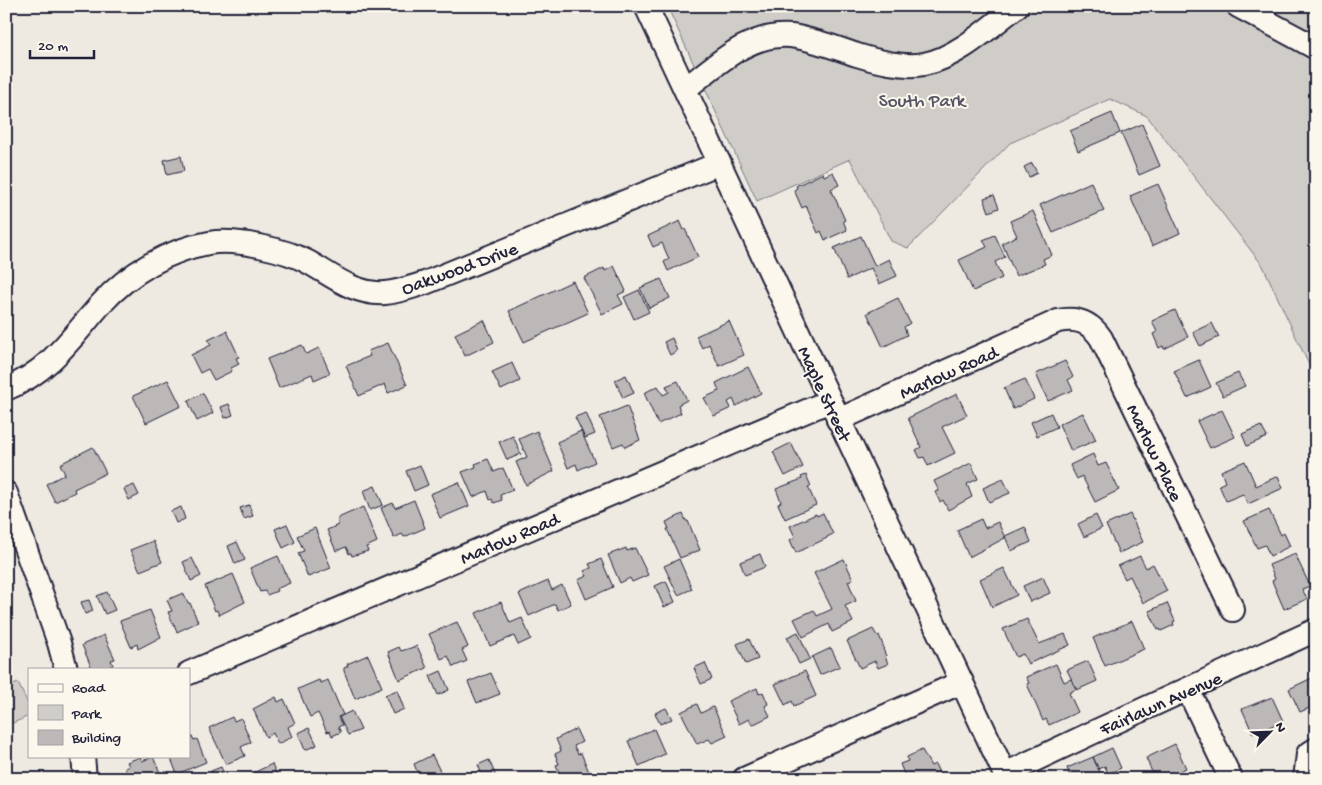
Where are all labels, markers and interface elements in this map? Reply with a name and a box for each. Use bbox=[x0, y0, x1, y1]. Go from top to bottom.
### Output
scale bar bbox=[30, 28, 94, 60]
text: 20 m bbox=[38, 38, 68, 56]
park label: South Park bbox=[879, 91, 967, 114]
street label: Oakwood Drive bbox=[399, 239, 522, 302]
street label: Marlow Road bbox=[897, 342, 1004, 406]
street label: Maple Street bbox=[791, 343, 856, 448]
street label: Marlow Place bbox=[1119, 401, 1186, 506]
street label: Marlow Road bbox=[457, 508, 565, 571]
legend bbox=[28, 668, 190, 758]
street label: Fairlawn Avenue bbox=[1096, 668, 1226, 743]
text: Road bbox=[72, 680, 106, 698]
text: Park bbox=[71, 706, 102, 724]
north arrow bbox=[1244, 708, 1294, 758]
text: N bbox=[1270, 720, 1289, 735]
text: Building bbox=[71, 730, 121, 748]

